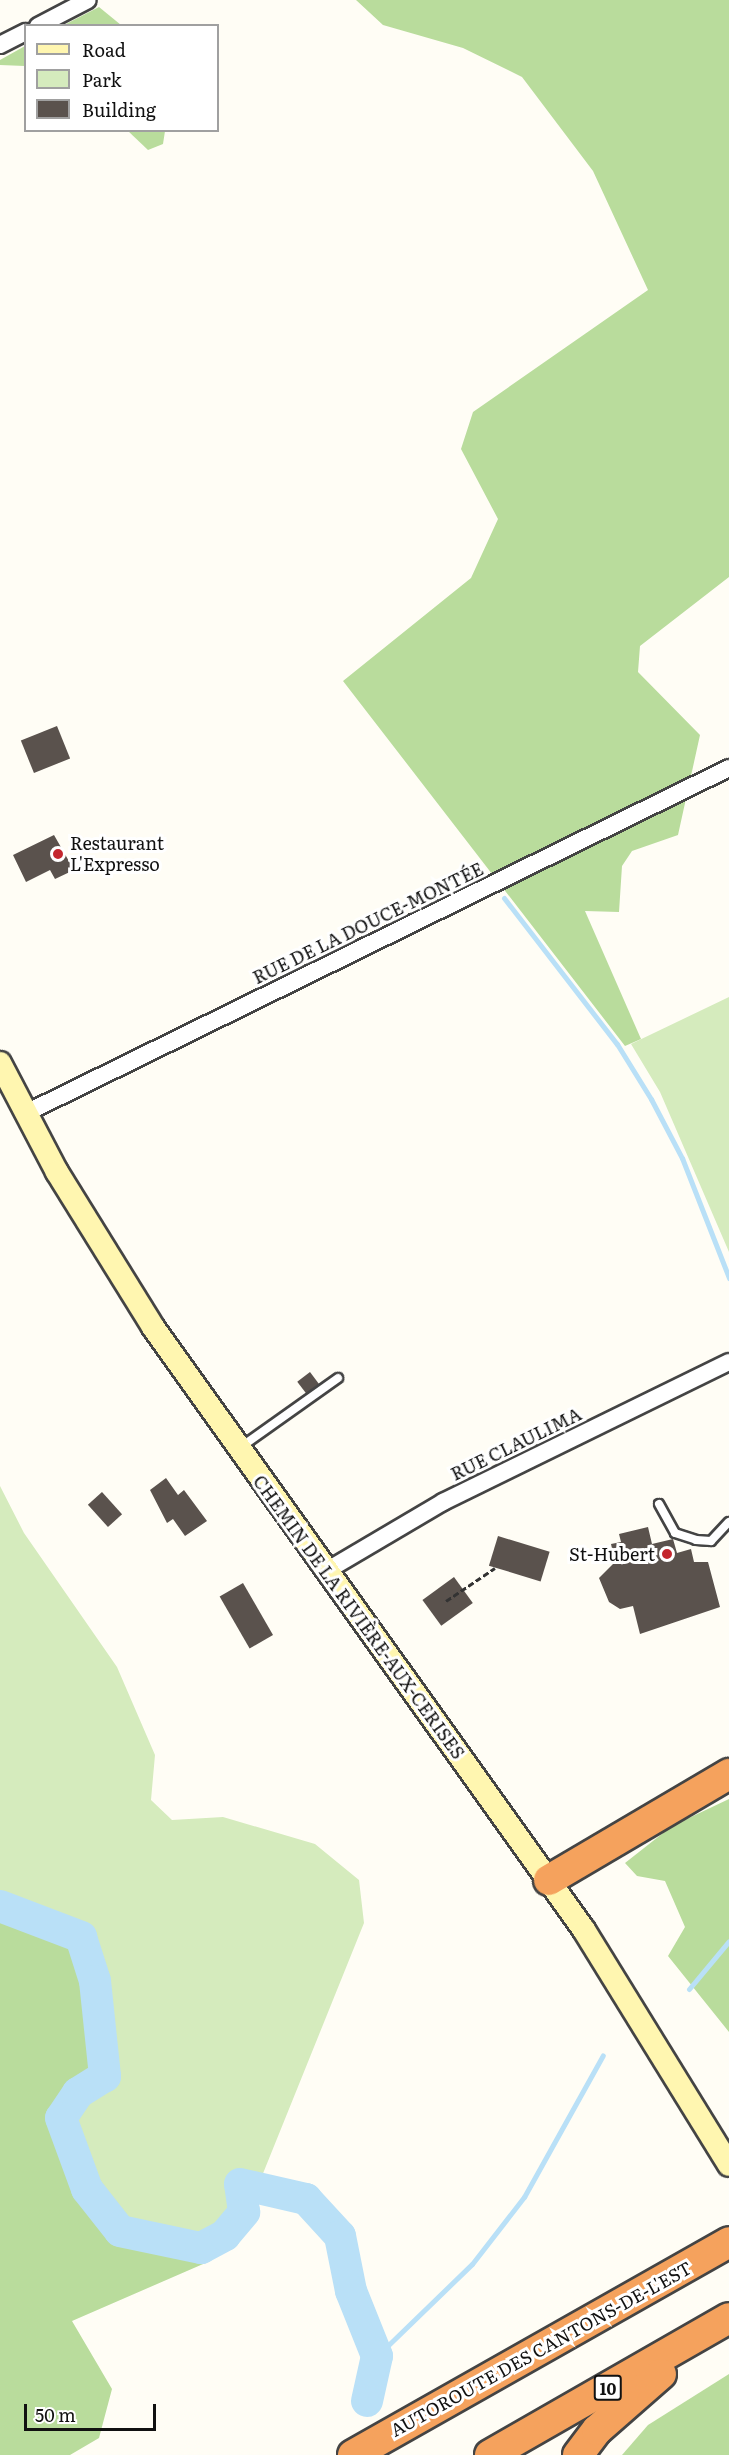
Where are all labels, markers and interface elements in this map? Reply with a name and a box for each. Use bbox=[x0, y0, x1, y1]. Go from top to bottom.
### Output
legend bbox=[24, 24, 219, 132]
text: Road bbox=[82, 36, 126, 63]
text: Park bbox=[82, 66, 121, 93]
text: Building bbox=[82, 96, 156, 123]
place label: Restaurant L'Expresso bbox=[70, 833, 164, 876]
marker: Restaurant L'Expresso bbox=[51, 847, 65, 861]
street label: RUE DE LA DOUCE-MONTÉE bbox=[249, 858, 487, 988]
street label: RUE CLAULIMA bbox=[447, 1403, 585, 1485]
street label: CHEMIN DE LA RIVIÈRE-AUX-CERISES bbox=[249, 1471, 469, 1763]
place label: St-Hubert bbox=[569, 1543, 655, 1565]
marker: St-Hubert bbox=[660, 1547, 674, 1561]
street label: AUTOROUTE DES CANTONS-DE-L'EST bbox=[387, 2257, 695, 2441]
road number: 10 bbox=[593, 2375, 623, 2401]
scale bar bbox=[27, 2392, 159, 2430]
text: 50 m bbox=[35, 2401, 76, 2428]

